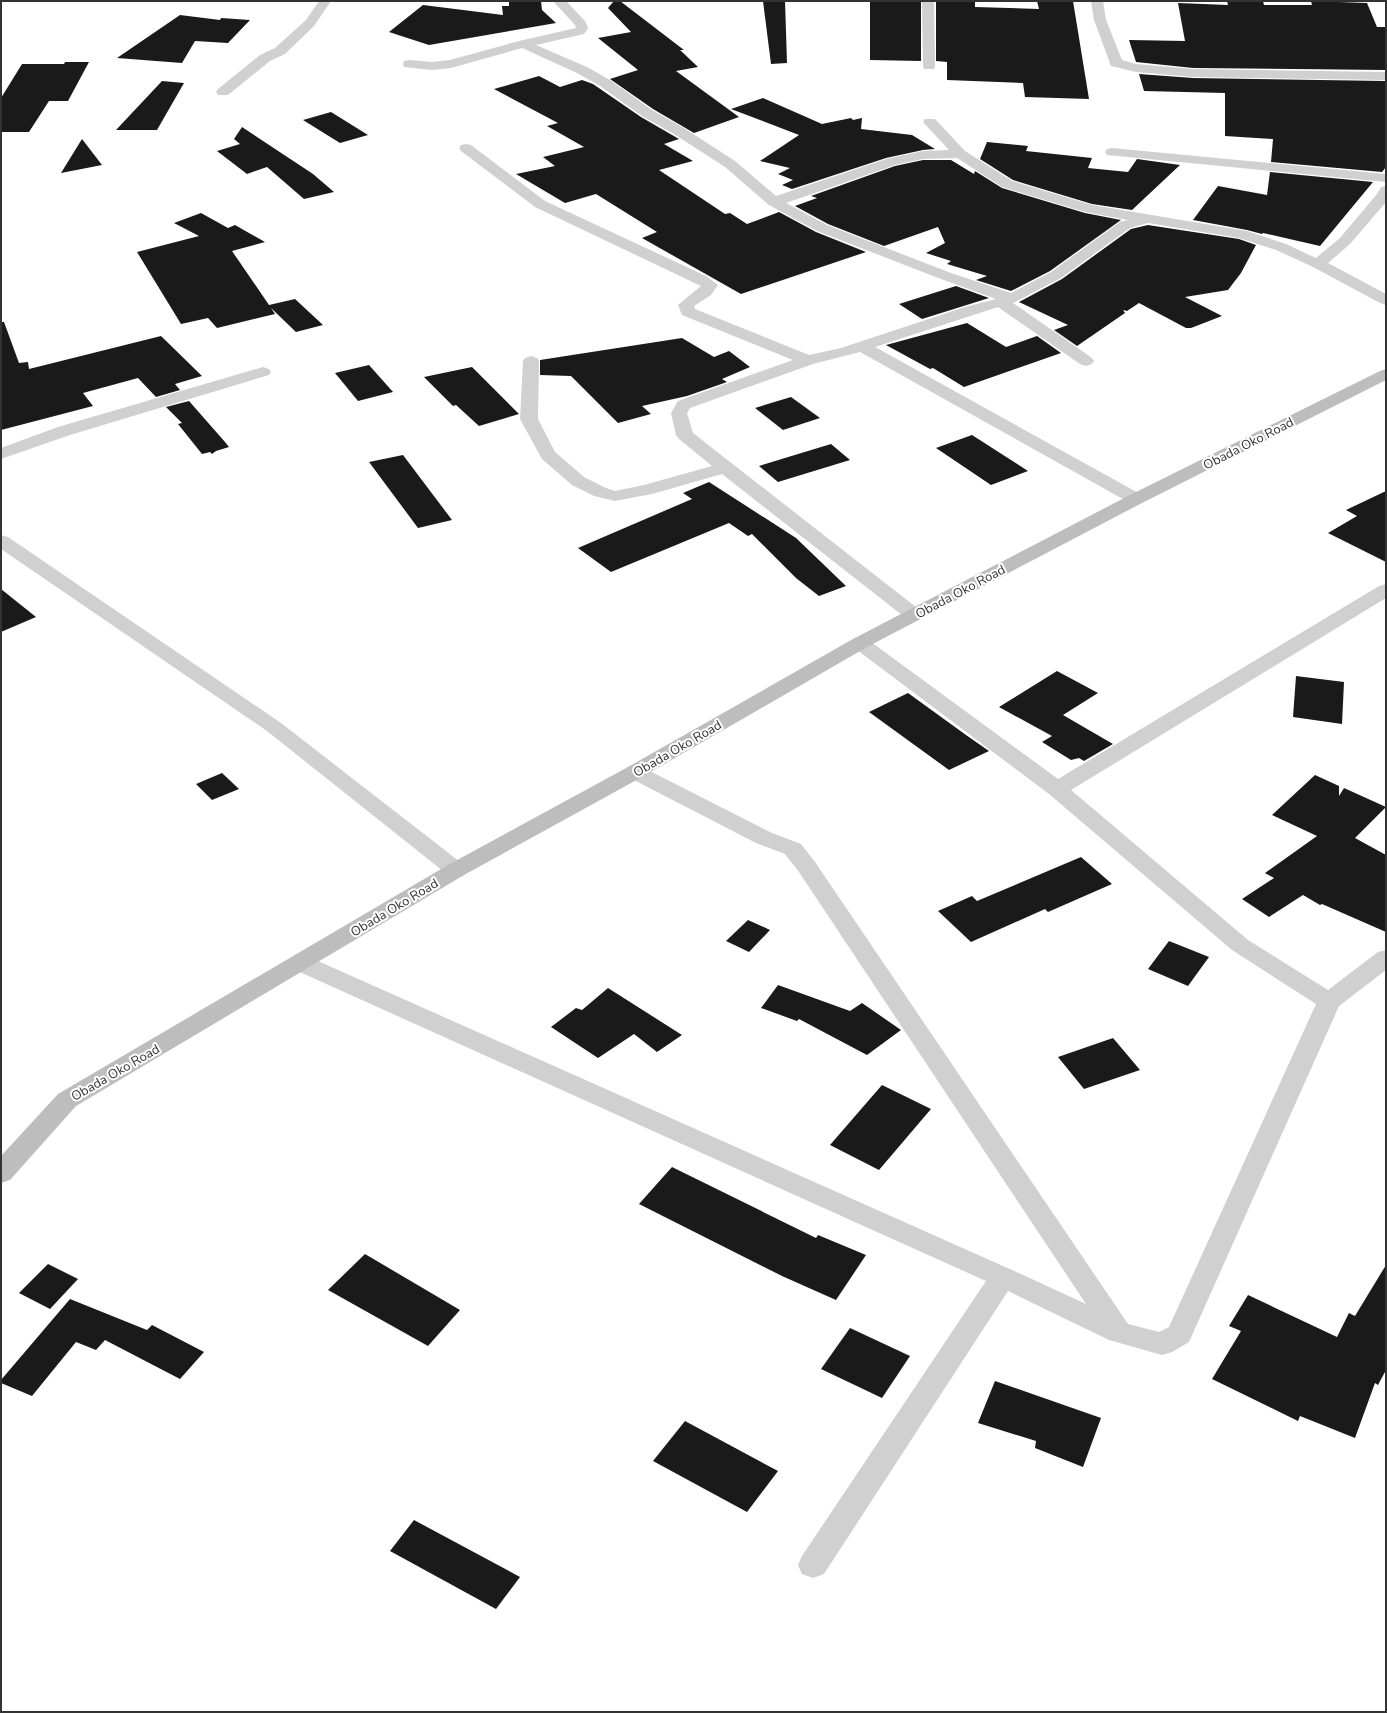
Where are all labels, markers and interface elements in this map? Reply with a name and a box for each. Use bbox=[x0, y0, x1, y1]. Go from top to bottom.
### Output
street label: Obada Oko Road bbox=[1200, 413, 1297, 474]
street label: Obada Oko Road bbox=[912, 561, 1009, 623]
street label: Obada Oko Road bbox=[630, 716, 725, 782]
street label: Obada Oko Road bbox=[347, 875, 442, 941]
street label: Obada Oko Road bbox=[68, 1040, 163, 1106]

